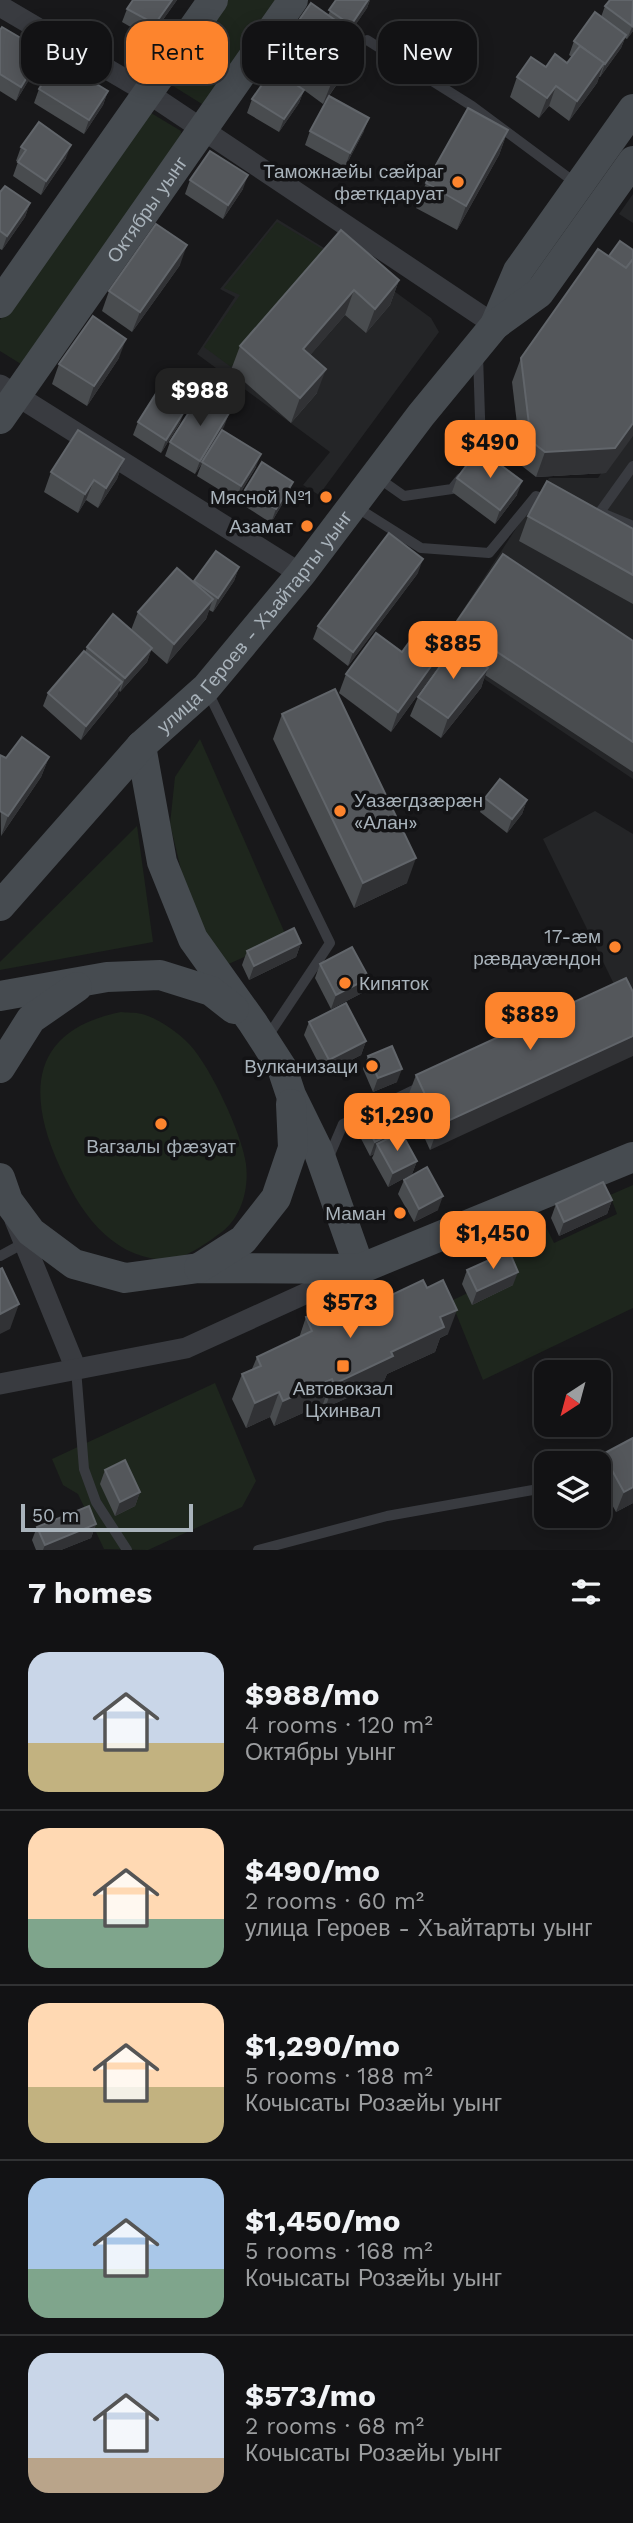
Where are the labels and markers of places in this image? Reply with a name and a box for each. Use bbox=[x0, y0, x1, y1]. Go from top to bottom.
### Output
place label: Таможнæйы сæйраг фæткдаруат bbox=[263, 160, 444, 205]
marker: Таможнæйы сæйраг фæткдаруат bbox=[450, 174, 466, 190]
pin: $988 bbox=[159, 368, 241, 428]
pin: $490 bbox=[449, 420, 531, 480]
place label: Мясной №1 bbox=[210, 486, 312, 509]
marker: Мясной №1 bbox=[318, 489, 334, 505]
place label: Азамат bbox=[229, 515, 293, 538]
marker: Азамат bbox=[299, 518, 315, 534]
pin: $885 bbox=[412, 622, 494, 681]
place label: Уазæгдзæрæн «Алан» bbox=[354, 789, 483, 834]
marker: Уазæгдзæрæн «Алан» bbox=[332, 803, 348, 819]
place label: 17-æм рӕвдауӕндон bbox=[473, 925, 601, 970]
marker: 17-æм рӕвдауӕндон bbox=[607, 939, 623, 955]
place label: Кипяток bbox=[359, 972, 429, 995]
marker: Кипяток bbox=[337, 975, 353, 991]
pin: $889 bbox=[489, 992, 571, 1052]
place label: Вулканизаци bbox=[244, 1055, 358, 1078]
marker: Вулканизаци bbox=[364, 1058, 380, 1074]
pin: $1,290 bbox=[340, 1094, 454, 1153]
marker: Вагзалы фæзуат bbox=[153, 1116, 169, 1132]
place label: Вагзалы фæзуат bbox=[86, 1135, 236, 1158]
place label: Маман bbox=[325, 1202, 386, 1225]
marker: Маман bbox=[392, 1205, 408, 1221]
pin: $1,450 bbox=[436, 1212, 550, 1271]
pin: $573 bbox=[309, 1280, 391, 1340]
marker: Автовокзал Цхинвал bbox=[335, 1358, 351, 1374]
place label: Автовокзал Цхинвал bbox=[293, 1377, 393, 1422]

